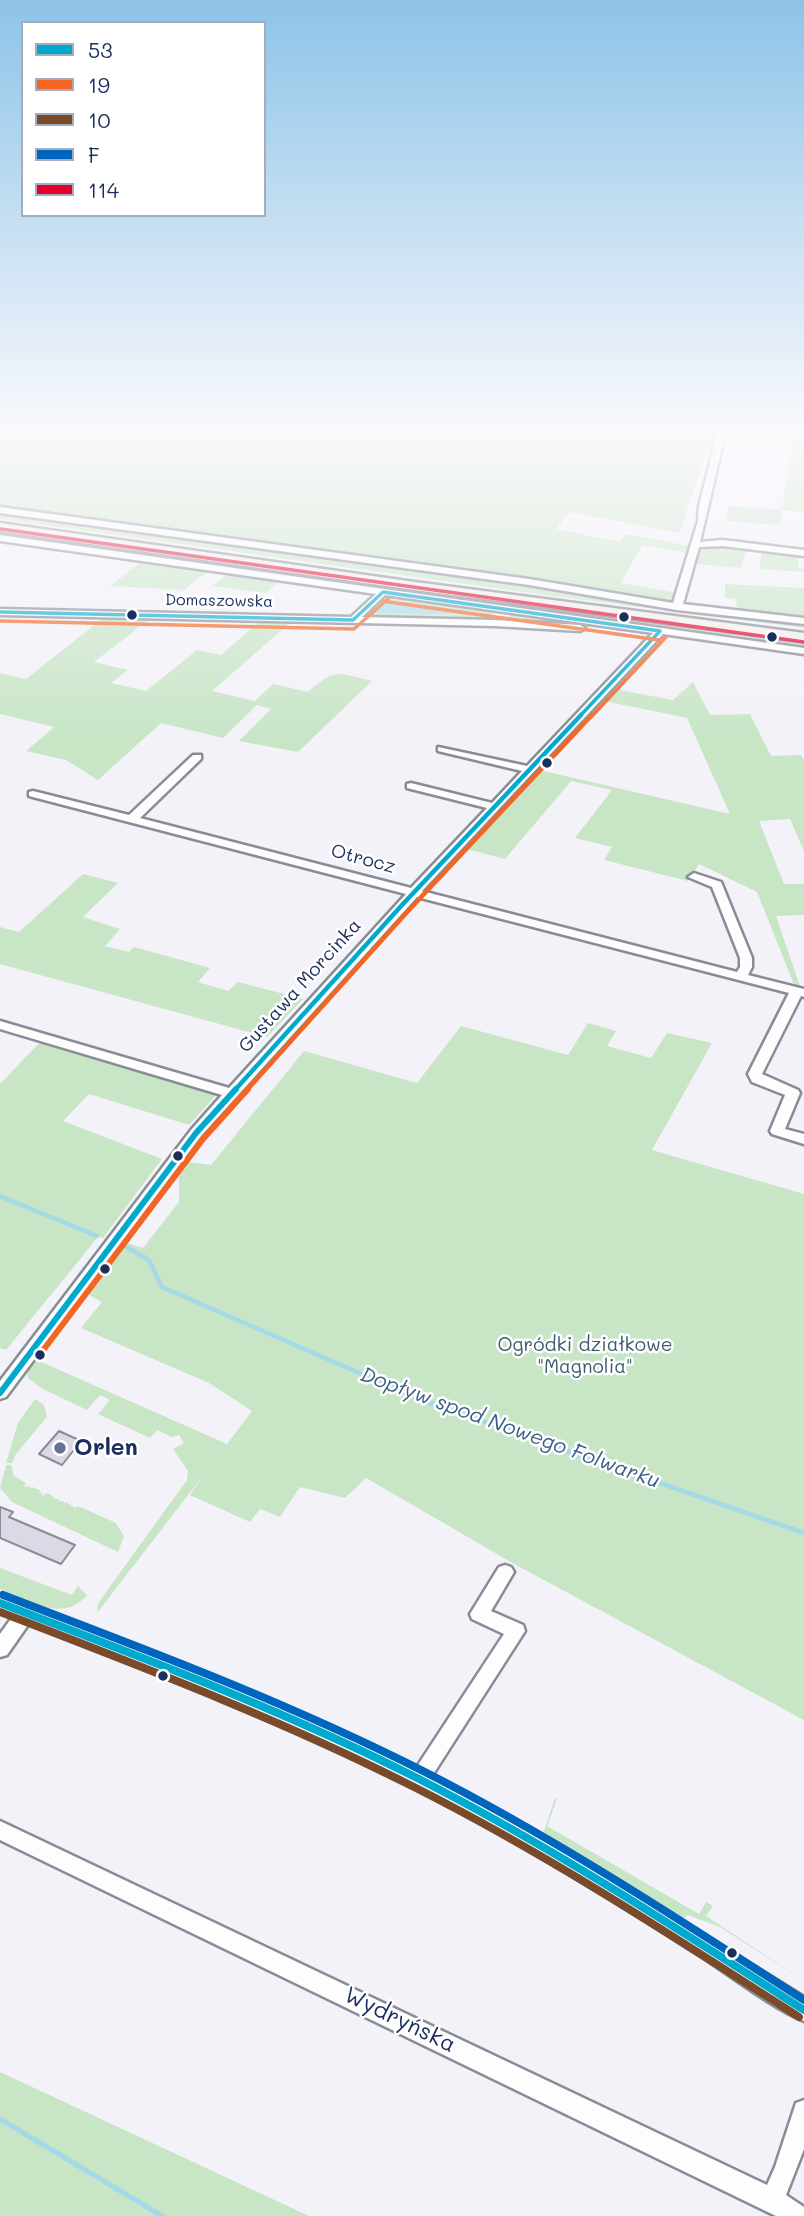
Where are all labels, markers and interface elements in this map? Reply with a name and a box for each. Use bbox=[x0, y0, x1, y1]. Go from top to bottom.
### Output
legend bbox=[21, 21, 266, 217]
text: 53 bbox=[88, 36, 113, 63]
text: 19 bbox=[88, 71, 110, 98]
text: 10 bbox=[88, 106, 110, 133]
text: F bbox=[88, 141, 100, 168]
text: 114 bbox=[88, 176, 119, 203]
street label: Domaszowska bbox=[165, 590, 273, 612]
unlabelled marker bbox=[125, 608, 139, 622]
unlabelled marker bbox=[617, 610, 631, 624]
unlabelled marker bbox=[765, 630, 779, 644]
unlabelled marker bbox=[540, 756, 554, 770]
street label: Otrocz bbox=[328, 839, 398, 879]
street label: Gustawa Morcinka bbox=[234, 914, 366, 1058]
unlabelled marker bbox=[171, 1149, 185, 1163]
unlabelled marker bbox=[98, 1262, 112, 1276]
park label: Ogródki działkowe "Magnolia" bbox=[498, 1334, 672, 1378]
unlabelled marker bbox=[33, 1348, 47, 1362]
water label: Dopływ spod Nowego Folwarku bbox=[357, 1362, 663, 1494]
place label: Orlen bbox=[74, 1434, 138, 1462]
marker: Orlen bbox=[52, 1440, 68, 1456]
unlabelled marker bbox=[156, 1669, 170, 1683]
unlabelled marker bbox=[725, 1946, 739, 1960]
street label: Wydryńska bbox=[340, 1981, 460, 2059]

